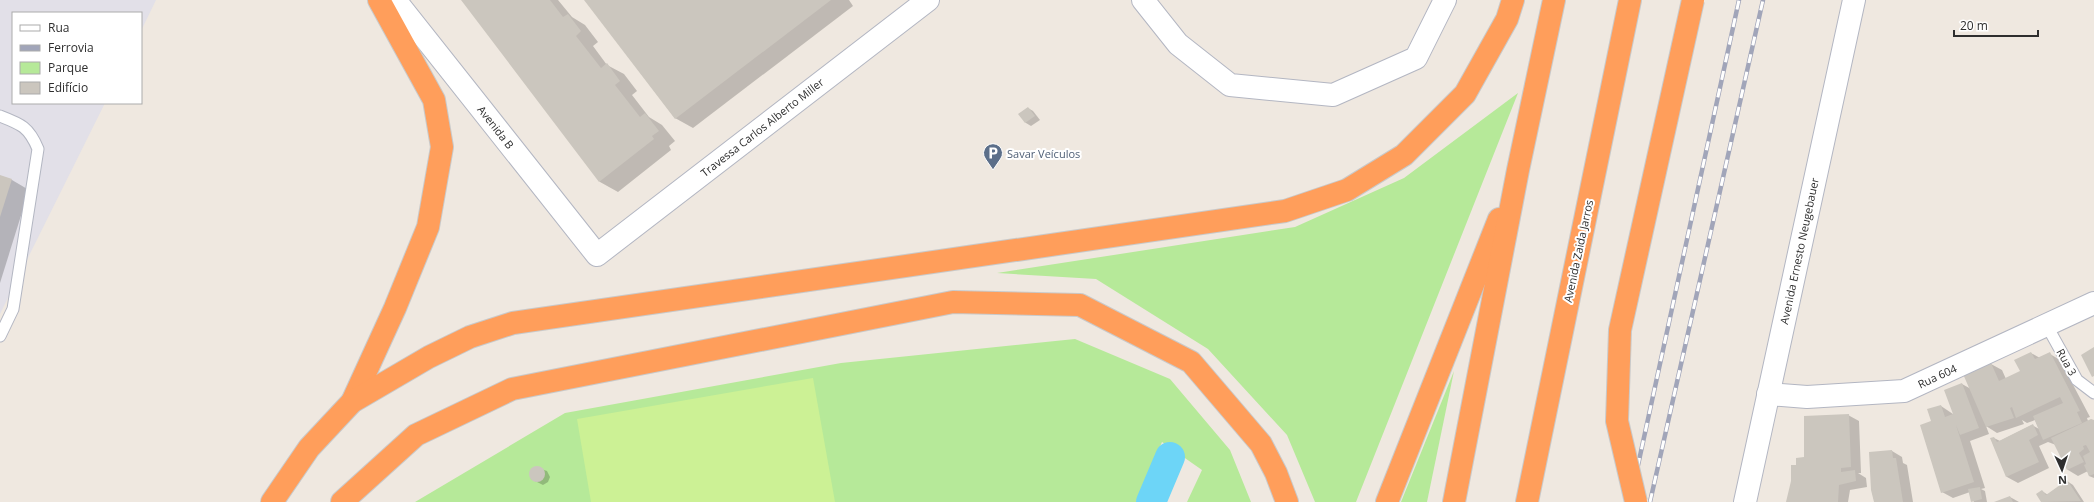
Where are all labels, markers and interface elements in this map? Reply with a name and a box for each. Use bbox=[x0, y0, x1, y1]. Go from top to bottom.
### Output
legend bbox=[12, 12, 142, 104]
scale bar bbox=[1954, 12, 2038, 38]
text: 20 m bbox=[1960, 17, 1988, 34]
text: Rua bbox=[48, 19, 69, 36]
text: Ferrovia bbox=[48, 39, 94, 56]
text: Parque bbox=[48, 59, 88, 76]
street label: Travessa Carlos Alberto Miller bbox=[697, 74, 827, 180]
text: Edifício bbox=[48, 79, 88, 96]
street label: Avenida B bbox=[474, 102, 518, 152]
parking icon: Savar Veículos bbox=[982, 142, 1004, 170]
place label: Savar Veículos bbox=[1007, 146, 1080, 161]
street label: Avenida Ernesto Neugebauer bbox=[1776, 176, 1822, 326]
street label: Avenida Zaida Jarros bbox=[1560, 198, 1596, 304]
street label: Rua 3 bbox=[2053, 346, 2081, 378]
street label: Rua 604 bbox=[1915, 360, 1960, 392]
north arrow bbox=[2042, 450, 2082, 490]
text: N bbox=[2058, 473, 2067, 488]

